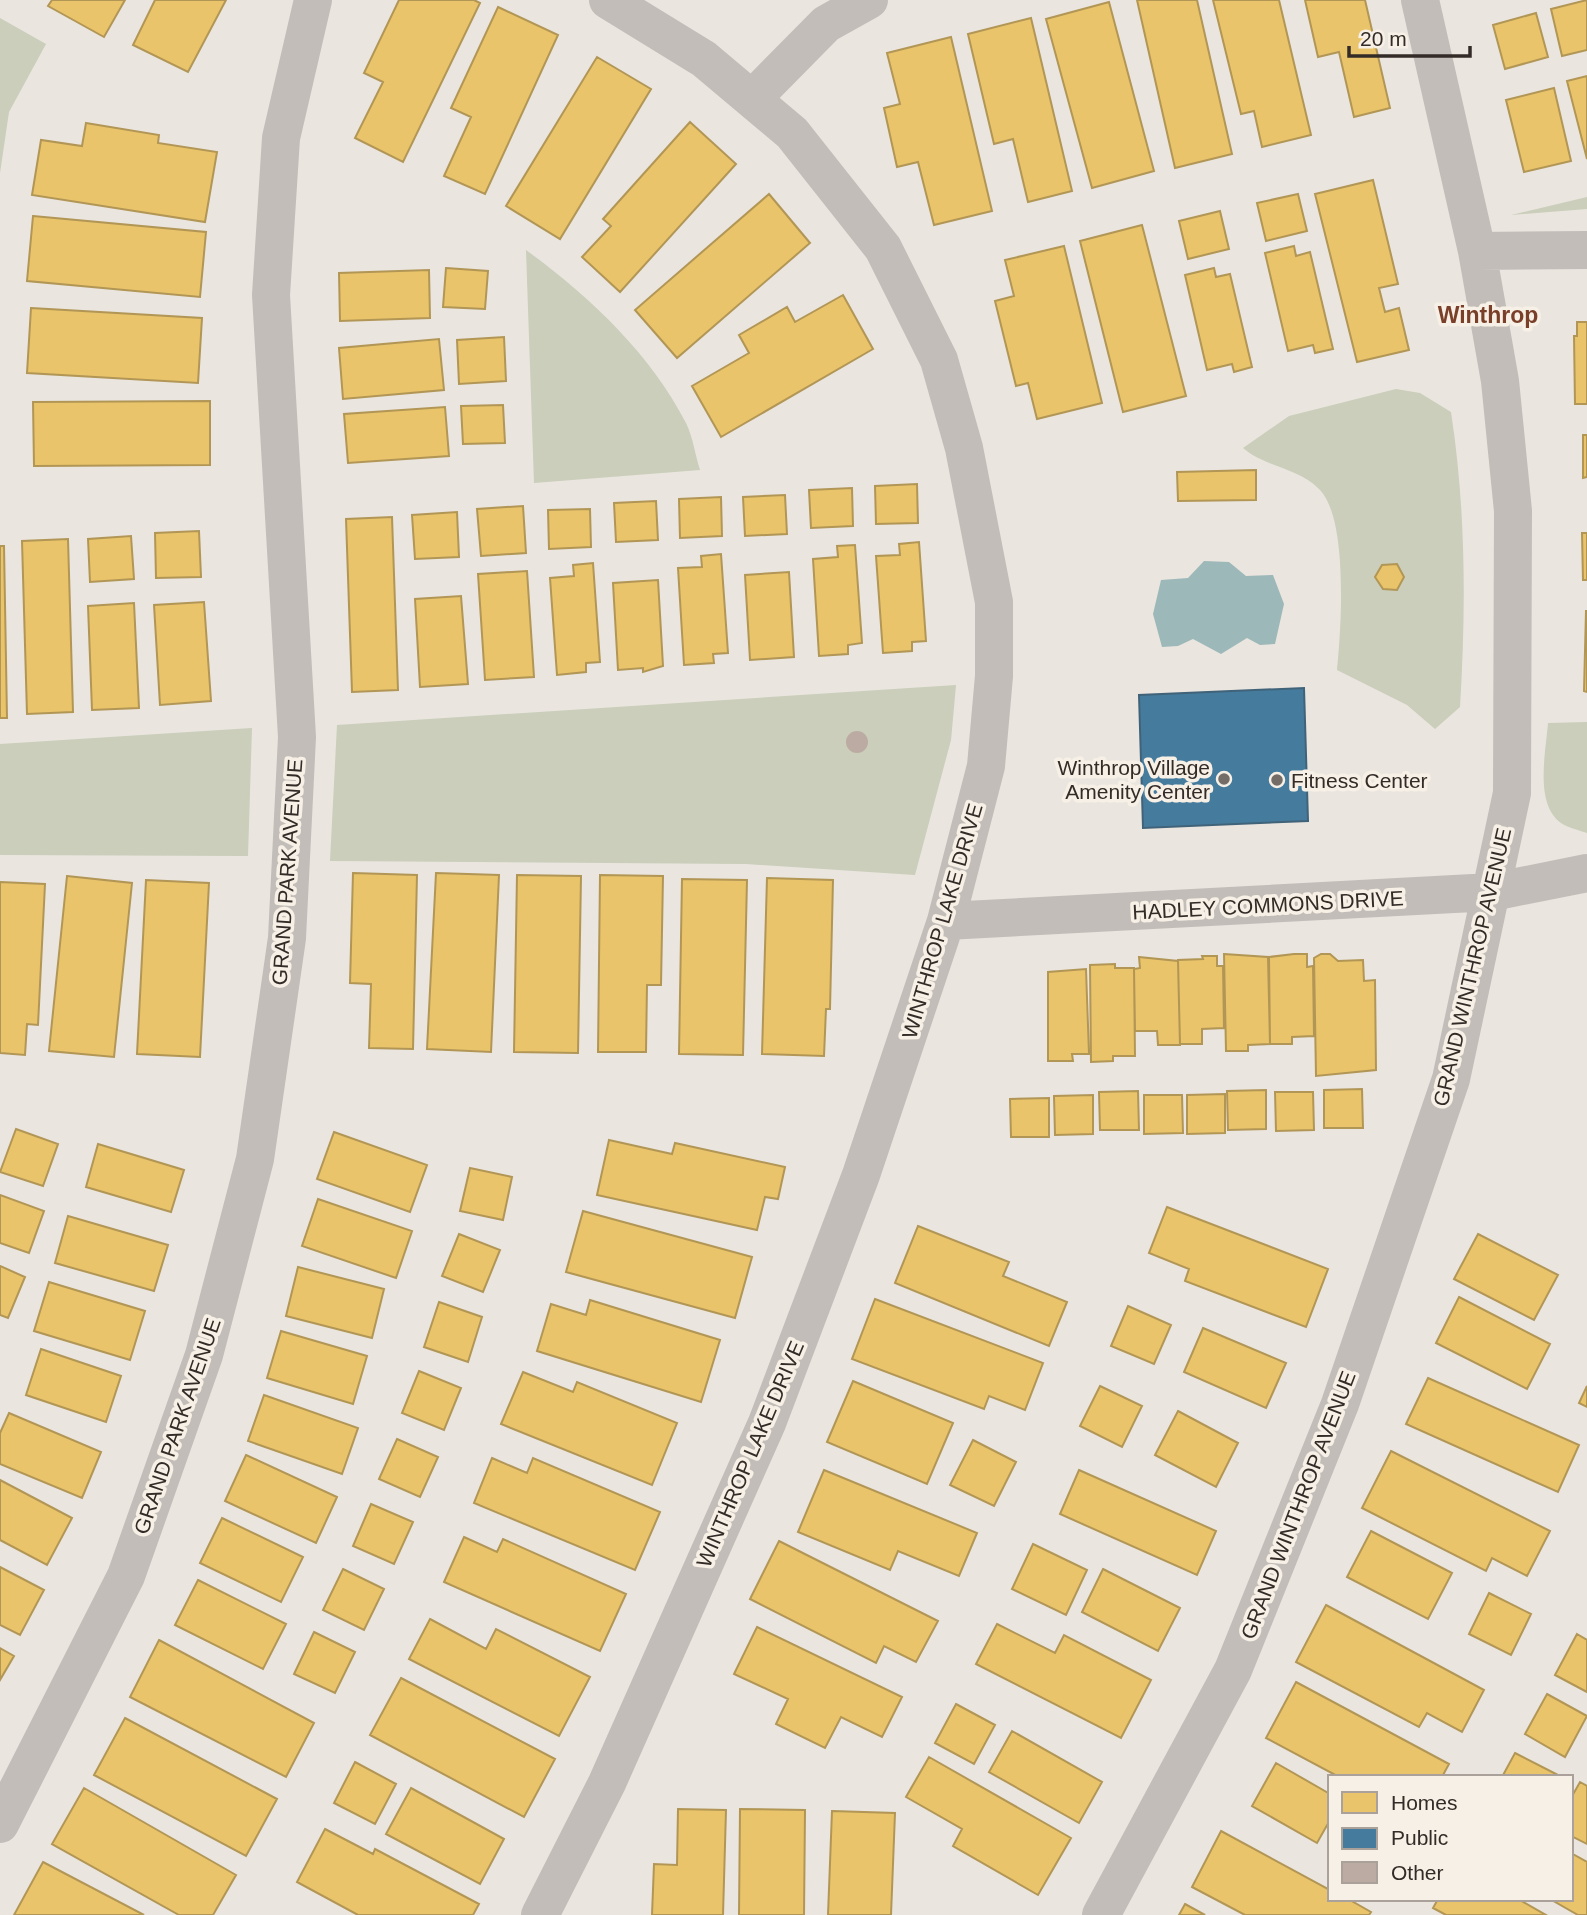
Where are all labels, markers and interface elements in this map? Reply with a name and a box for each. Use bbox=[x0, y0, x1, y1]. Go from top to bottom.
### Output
scale bar bbox=[1349, 14, 1470, 58]
text: 20 m bbox=[1360, 27, 1407, 50]
district label: Winthrop bbox=[1438, 302, 1538, 328]
place label: Winthrop Village Amenity Center bbox=[1057, 756, 1210, 803]
street label: GRAND PARK AVENUE bbox=[268, 758, 306, 986]
place label: Fitness Center bbox=[1291, 769, 1428, 792]
marker: Winthrop Village Amenity Center bbox=[1216, 771, 1232, 787]
marker: Fitness Center bbox=[1269, 772, 1285, 788]
street label: WINTHROP LAKE DRIVE bbox=[897, 801, 987, 1041]
street label: GRAND WINTHROP AVENUE bbox=[1429, 826, 1515, 1108]
street label: HADLEY COMMONS DRIVE bbox=[1132, 886, 1404, 924]
street label: GRAND PARK AVENUE bbox=[129, 1315, 225, 1537]
street label: WINTHROP LAKE DRIVE bbox=[692, 1337, 808, 1571]
street label: GRAND WINTHROP AVENUE bbox=[1236, 1368, 1360, 1642]
legend bbox=[1328, 1775, 1573, 1901]
text: Homes bbox=[1391, 1791, 1458, 1814]
text: Public bbox=[1391, 1826, 1448, 1849]
text: Other bbox=[1391, 1861, 1444, 1884]

